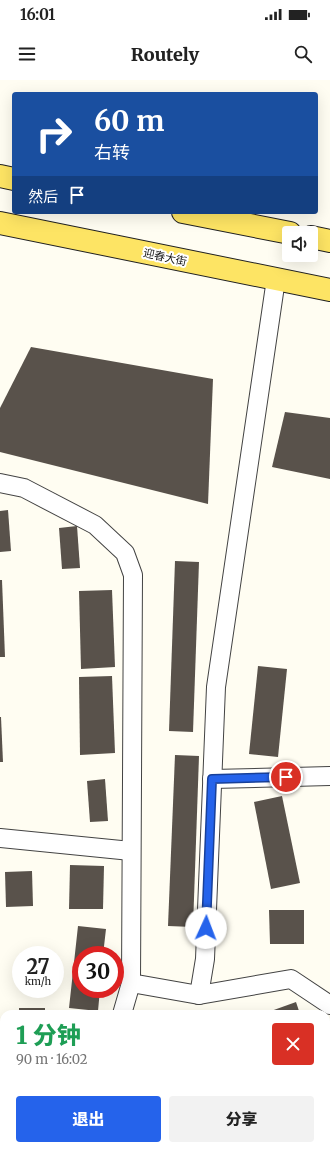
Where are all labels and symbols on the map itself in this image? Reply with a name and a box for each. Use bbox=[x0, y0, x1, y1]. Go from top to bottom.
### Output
street label: 迎春大街 bbox=[142, 246, 188, 268]
pin bbox=[269, 760, 303, 794]
position arrow bbox=[185, 907, 227, 949]
speed limit sign: 30 bbox=[72, 946, 124, 998]

